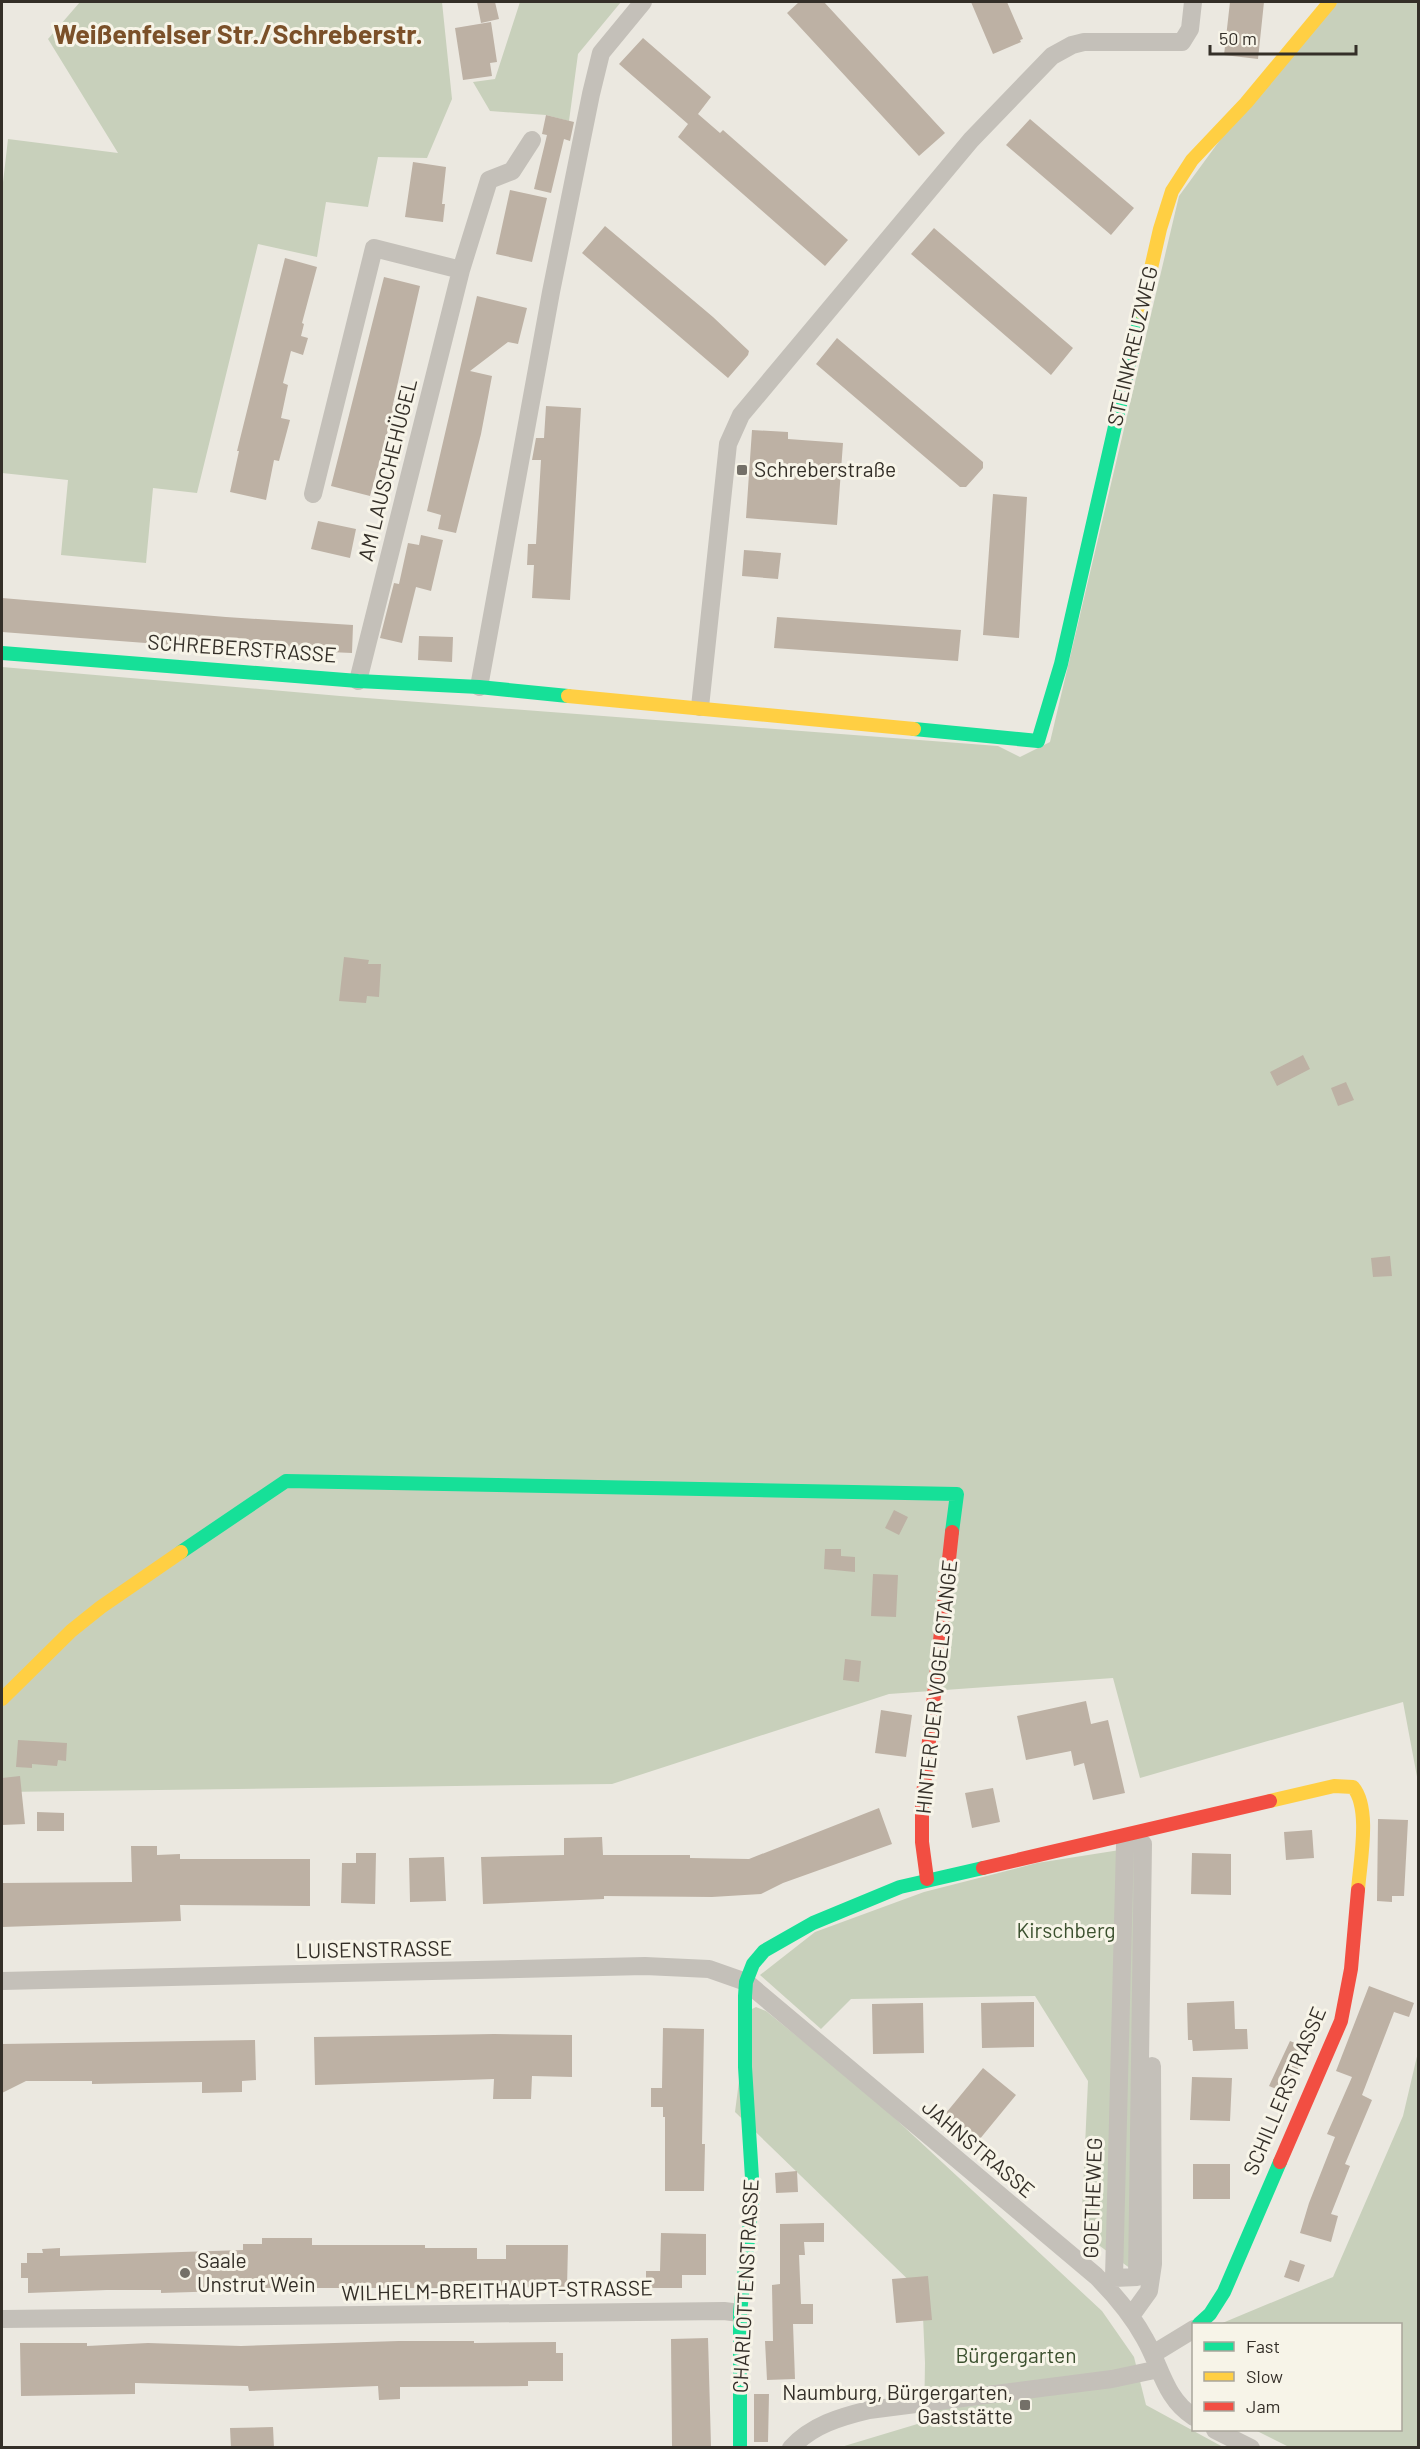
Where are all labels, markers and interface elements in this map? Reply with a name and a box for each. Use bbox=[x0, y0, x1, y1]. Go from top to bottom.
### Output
district label: Weißenfelser Str./Schreberstr. bbox=[53, 17, 423, 49]
scale bar bbox=[1210, 18, 1356, 56]
text: 50 m bbox=[1219, 27, 1257, 49]
street label: STEINKREUZWEG bbox=[1101, 263, 1162, 428]
street label: AM LAUSCHEHÜGEL bbox=[352, 376, 421, 563]
place label: Schreberstraße bbox=[754, 456, 896, 481]
marker: Schreberstraße bbox=[735, 463, 749, 477]
street label: SCHREBERSTRASSE bbox=[147, 628, 338, 667]
street label: HINTER DER VOGELSTANGE bbox=[910, 1559, 961, 1815]
park label: Kirschberg bbox=[1016, 1917, 1116, 1942]
street label: LUISENSTRASSE bbox=[295, 1935, 453, 1962]
street label: SCHILLERSTRASSE bbox=[1237, 2003, 1330, 2178]
street label: JAHNSTRASSE bbox=[918, 2094, 1040, 2202]
street label: GOETHEWEG bbox=[1077, 2137, 1106, 2259]
street label: CHARLOTTENSTRASSE bbox=[726, 2178, 763, 2394]
place label: Saale Unstrut Wein bbox=[197, 2247, 316, 2296]
marker: Saale Unstrut Wein bbox=[178, 2266, 192, 2280]
street label: WILHELM-BREITHAUPT-STRASSE bbox=[341, 2274, 653, 2305]
legend bbox=[1192, 2323, 1402, 2431]
text: Fast bbox=[1246, 2335, 1280, 2357]
park label: Bürgergarten bbox=[955, 2342, 1077, 2367]
text: Slow bbox=[1246, 2365, 1283, 2387]
place label: Naumburg, Bürgergarten, Gaststätte bbox=[782, 2379, 1013, 2428]
text: Jam bbox=[1246, 2395, 1280, 2417]
marker: Naumburg, Bürgergarten, Gaststätte bbox=[1018, 2398, 1032, 2412]

